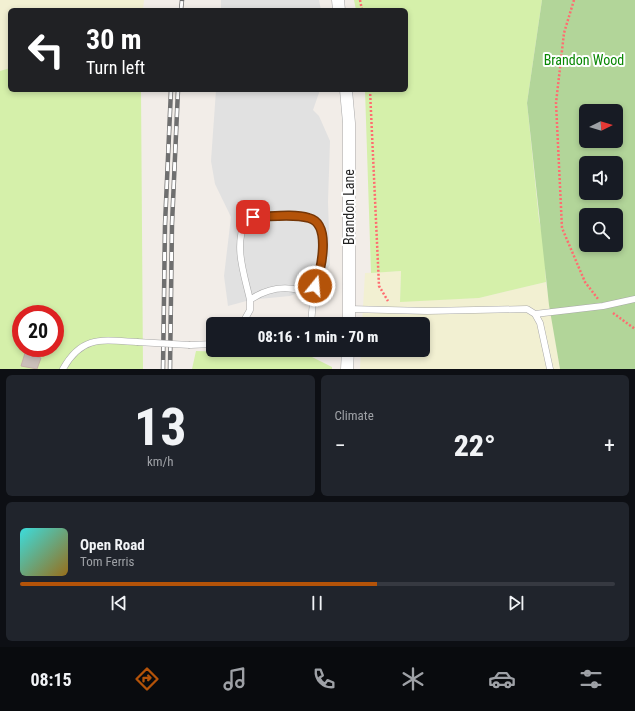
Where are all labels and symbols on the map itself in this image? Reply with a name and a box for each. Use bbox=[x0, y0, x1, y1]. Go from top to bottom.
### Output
park label: Brandon Wood bbox=[544, 52, 624, 68]
north arrow bbox=[579, 104, 623, 148]
street label: Brandon Lane bbox=[341, 169, 357, 245]
pin bbox=[236, 200, 270, 234]
position arrow bbox=[294, 265, 336, 307]
speed limit sign: 20 bbox=[12, 305, 64, 357]

